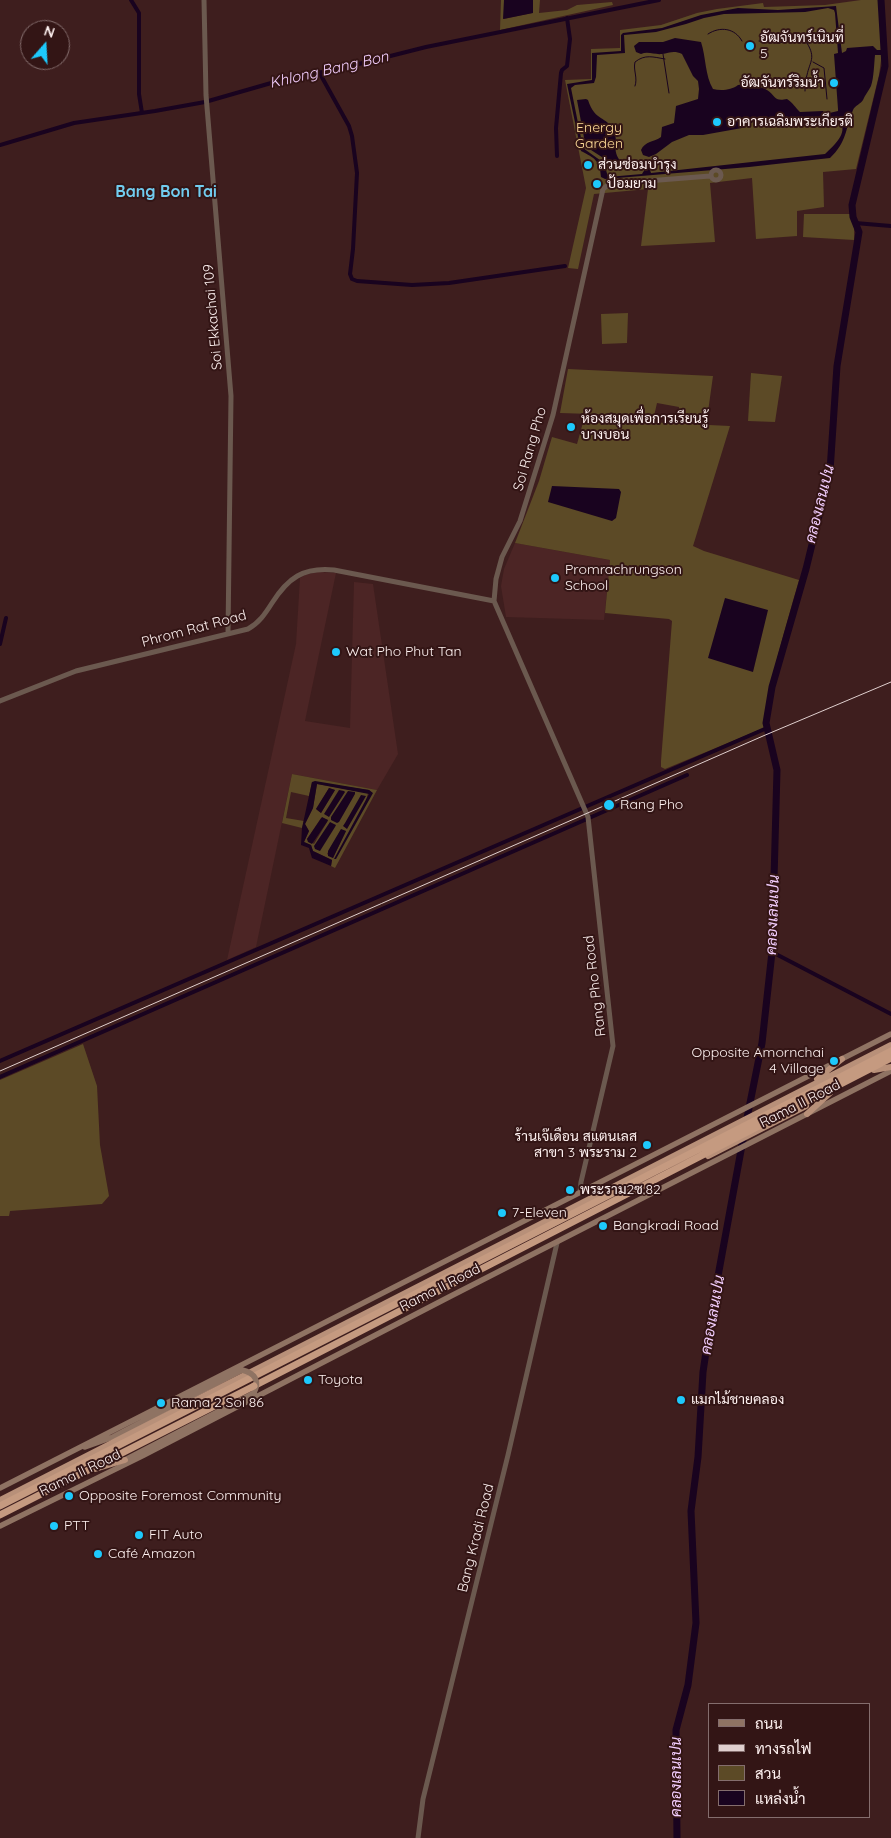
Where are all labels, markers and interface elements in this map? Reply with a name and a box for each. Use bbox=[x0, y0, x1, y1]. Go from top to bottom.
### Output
north arrow bbox=[20, 20, 70, 70]
text: N bbox=[42, 22, 57, 42]
place label: อัฒจันทร์เนินที่ 5 bbox=[760, 30, 844, 62]
marker: อัฒจันทร์เนินที่ 5 bbox=[744, 40, 756, 52]
water label: Khlong Bang Bon bbox=[268, 48, 390, 92]
place label: อัฒจันทร์ริมน้ำ bbox=[740, 75, 824, 91]
marker: อัฒจันทร์ริมน้ำ bbox=[828, 77, 840, 89]
place label: อาคารเฉลิมพระเกียรติ bbox=[727, 114, 853, 130]
marker: อาคารเฉลิมพระเกียรติ bbox=[711, 116, 723, 128]
park label: Energy Garden bbox=[575, 120, 623, 152]
place label: ส่วนซ่อมบำรุง bbox=[598, 157, 677, 173]
marker: ส่วนซ่อมบำรุง bbox=[582, 159, 594, 171]
place label: ป้อมยาม bbox=[607, 176, 656, 192]
marker: ป้อมยาม bbox=[591, 178, 603, 190]
district label: Bang Bon Tai bbox=[115, 182, 217, 202]
street label: Soi Ekkachai 109 bbox=[200, 263, 226, 371]
street label: Soi Rang Pho bbox=[510, 405, 550, 493]
place label: ห้องสมุดเพื่อการเรียนรู้ บางบอน bbox=[581, 411, 709, 444]
marker: ห้องสมุดเพื่อการเรียนรู้ บางบอน bbox=[565, 421, 577, 433]
water label: คลองเลนเปน bbox=[802, 463, 838, 545]
place label: Promrachrungson School bbox=[565, 562, 682, 594]
marker: Promrachrungson School bbox=[549, 572, 561, 584]
street label: Phrom Rat Road bbox=[140, 607, 248, 651]
place label: Wat Pho Phut Tan bbox=[346, 644, 461, 660]
marker: Wat Pho Phut Tan bbox=[330, 646, 342, 658]
place label: Rang Pho bbox=[620, 797, 683, 813]
marker: Rang Pho bbox=[602, 798, 616, 812]
water label: คลองเลนเปน bbox=[763, 875, 783, 955]
street label: Rang Pho Road bbox=[580, 934, 610, 1038]
place label: Opposite Amornchai 4 Village bbox=[691, 1045, 824, 1078]
marker: Opposite Amornchai 4 Village bbox=[828, 1055, 840, 1067]
street label: Rama II Road bbox=[757, 1076, 843, 1132]
place label: ร้านเจ๊เดือน สแตนเลส สาขา 3 พระราม 2 bbox=[515, 1129, 637, 1162]
marker: ร้านเจ๊เดือน สแตนเลส สาขา 3 พระราม 2 bbox=[641, 1139, 653, 1151]
place label: พระราม2ซ.82 bbox=[580, 1182, 661, 1198]
marker: พระราม2ซ.82 bbox=[564, 1184, 576, 1196]
place label: 7-Eleven bbox=[512, 1205, 567, 1221]
marker: 7-Eleven bbox=[496, 1207, 508, 1219]
place label: Bangkradi Road bbox=[613, 1218, 719, 1234]
marker: Bangkradi Road bbox=[597, 1220, 609, 1232]
street label: Rama II Road bbox=[397, 1260, 483, 1316]
water label: คลองเลนเปน bbox=[697, 1274, 729, 1356]
place label: Toyota bbox=[318, 1372, 363, 1388]
marker: Toyota bbox=[302, 1374, 314, 1386]
place label: แมกไม้ชายคลอง bbox=[691, 1392, 784, 1408]
marker: แมกไม้ชายคลอง bbox=[675, 1394, 687, 1406]
place label: Rama 2 Soi 86 bbox=[171, 1395, 264, 1411]
marker: Rama 2 Soi 86 bbox=[155, 1397, 167, 1409]
street label: Rama II Road bbox=[37, 1446, 123, 1500]
street label: Bang Kradi Road bbox=[454, 1482, 498, 1594]
place label: Opposite Foremost Community bbox=[79, 1488, 282, 1504]
marker: Opposite Foremost Community bbox=[63, 1490, 75, 1502]
place label: PTT bbox=[64, 1518, 90, 1534]
marker: PTT bbox=[48, 1520, 60, 1532]
place label: FIT Auto bbox=[149, 1527, 203, 1543]
marker: FIT Auto bbox=[133, 1529, 145, 1541]
place label: Café Amazon bbox=[108, 1546, 195, 1562]
marker: Café Amazon bbox=[92, 1548, 104, 1560]
legend bbox=[708, 1703, 871, 1818]
text: ถนน bbox=[755, 1714, 783, 1733]
water label: คลองเลนเปน bbox=[667, 1737, 685, 1817]
text: ทางรถไฟ bbox=[755, 1739, 812, 1758]
text: สวน bbox=[755, 1764, 781, 1783]
text: แหล่งน้ำ bbox=[755, 1789, 806, 1808]

